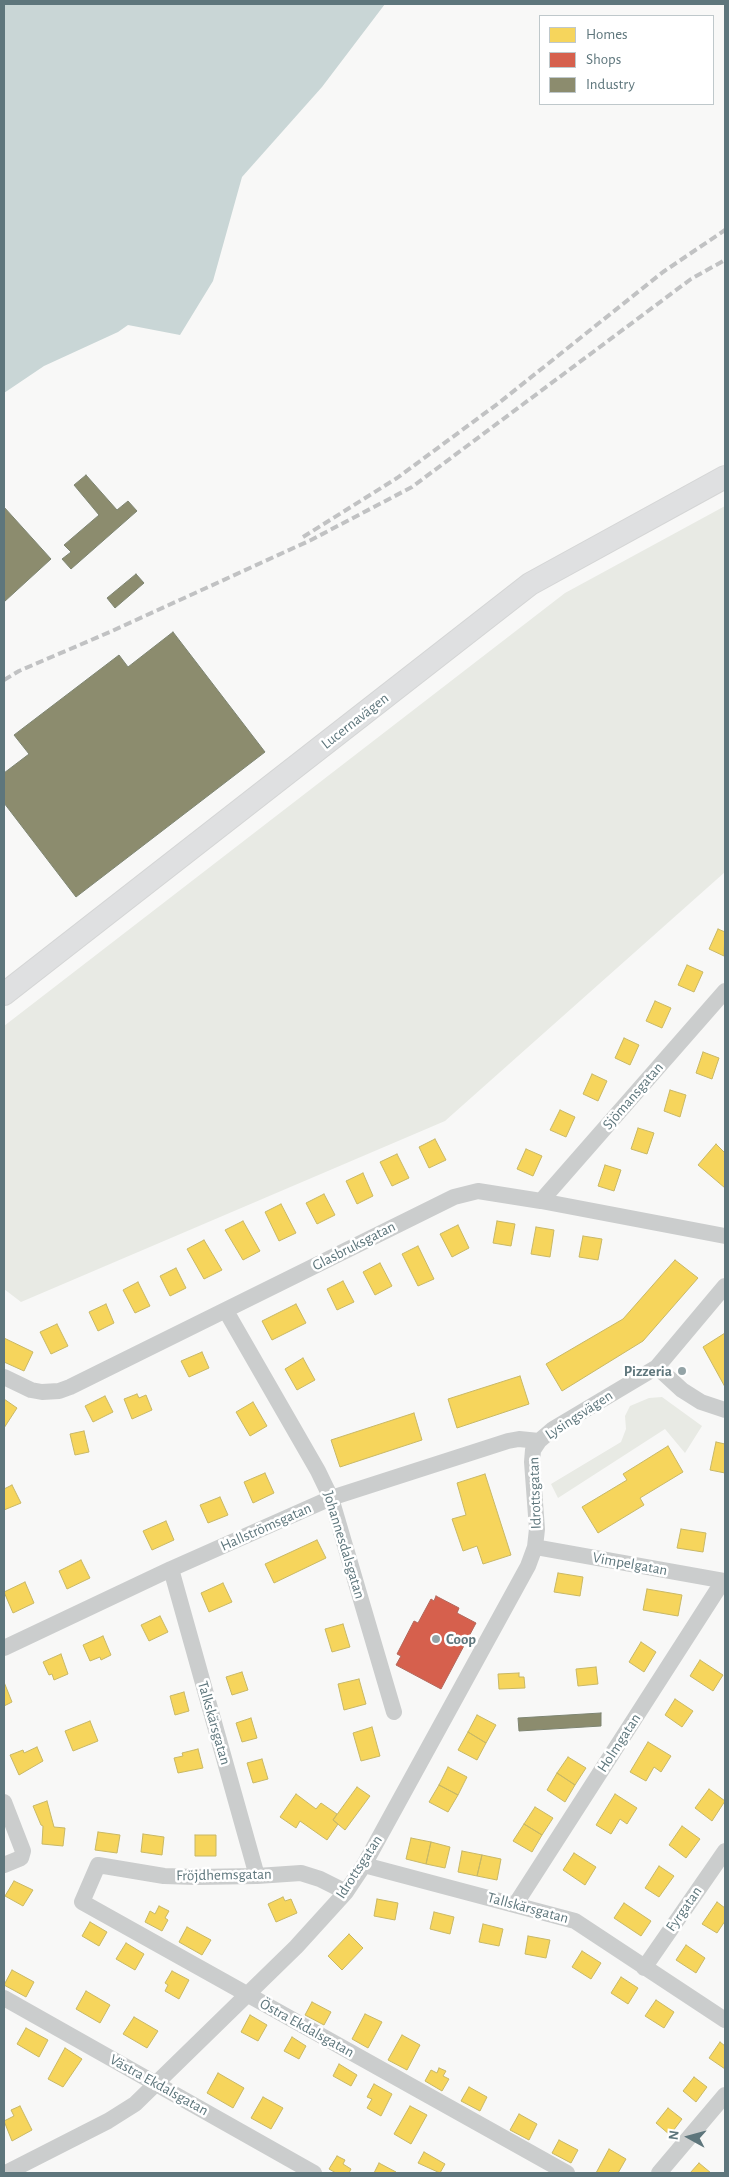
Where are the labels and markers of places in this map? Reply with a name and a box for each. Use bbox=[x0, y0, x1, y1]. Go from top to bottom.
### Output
place label: Pizzeria bbox=[624, 1362, 672, 1380]
marker: Pizzeria bbox=[676, 1365, 688, 1377]
place label: Coop bbox=[446, 1630, 476, 1648]
marker: Coop bbox=[430, 1633, 442, 1645]

